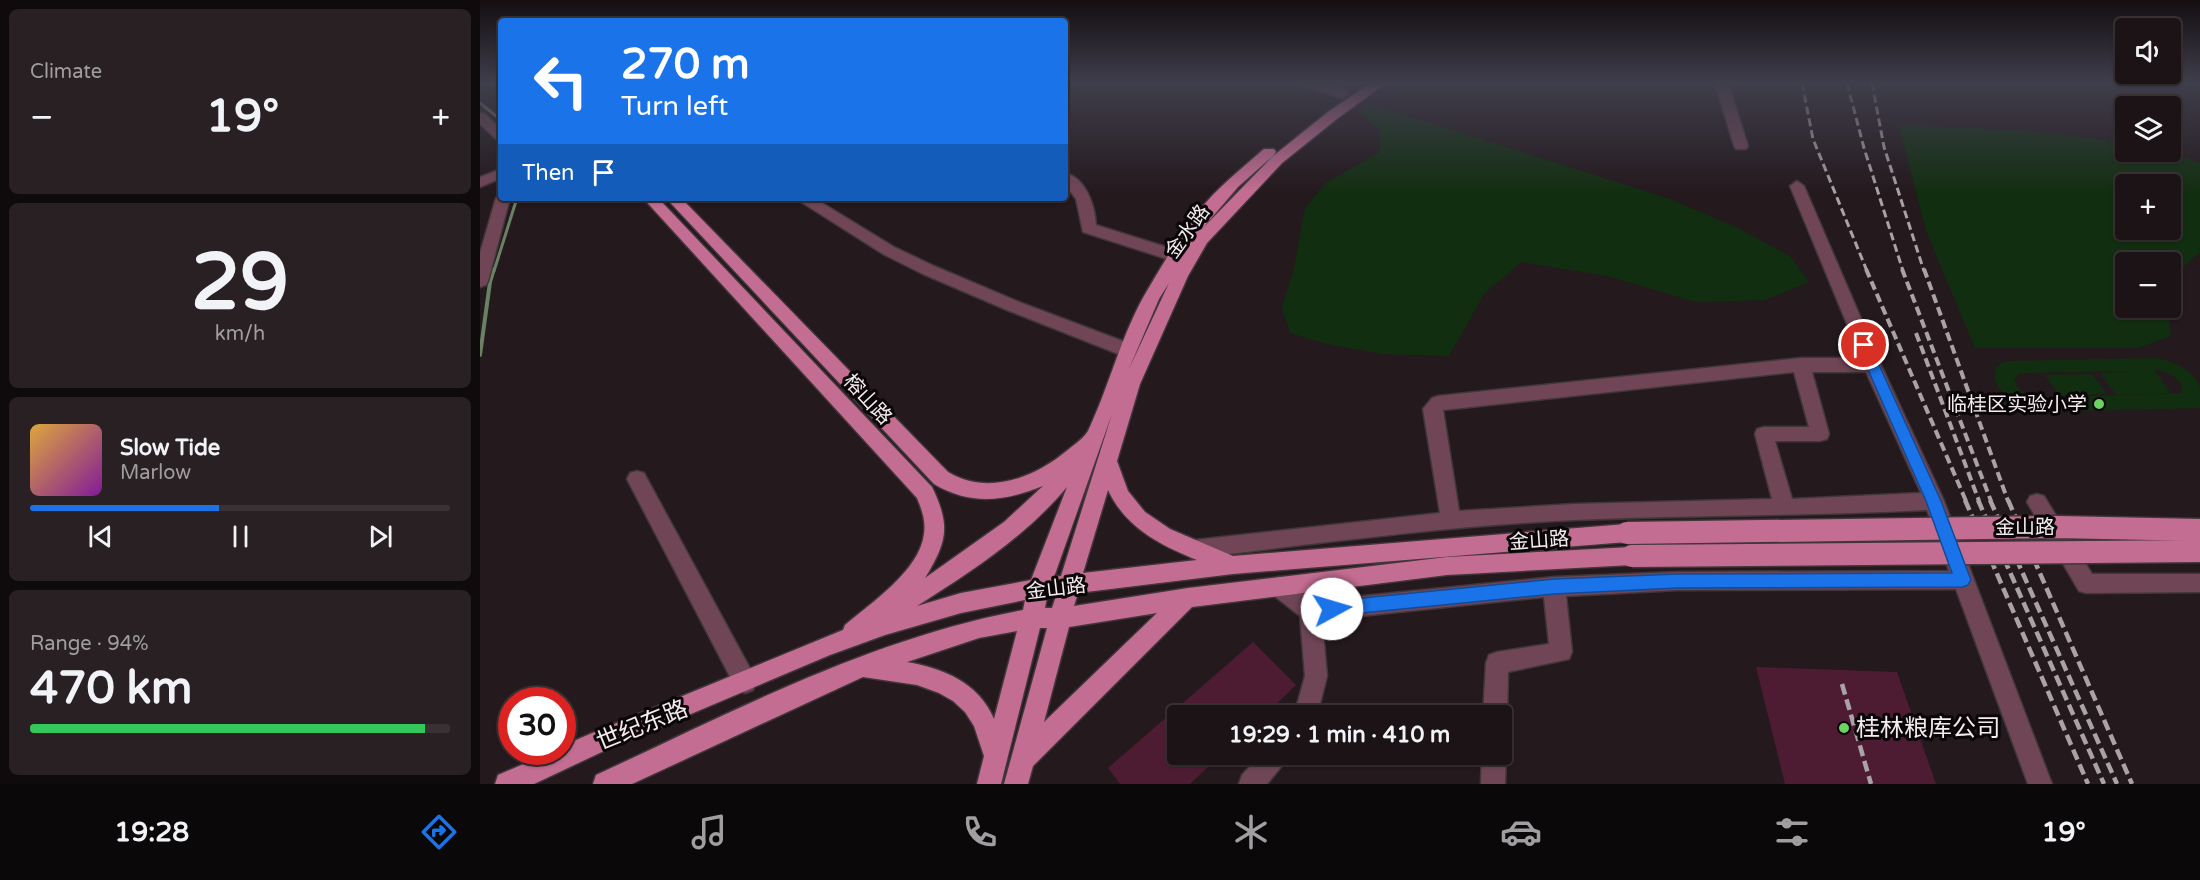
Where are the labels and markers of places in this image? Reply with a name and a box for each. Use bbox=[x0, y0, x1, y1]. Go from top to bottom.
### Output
pin bbox=[1838, 319, 1889, 370]
place label: 临桂区实验小学 bbox=[1947, 393, 2087, 417]
marker: 临桂区实验小学 bbox=[2092, 397, 2106, 411]
place label: 桂林粮库公司 bbox=[1856, 714, 2000, 743]
marker: 桂林粮库公司 bbox=[1837, 721, 1851, 735]

